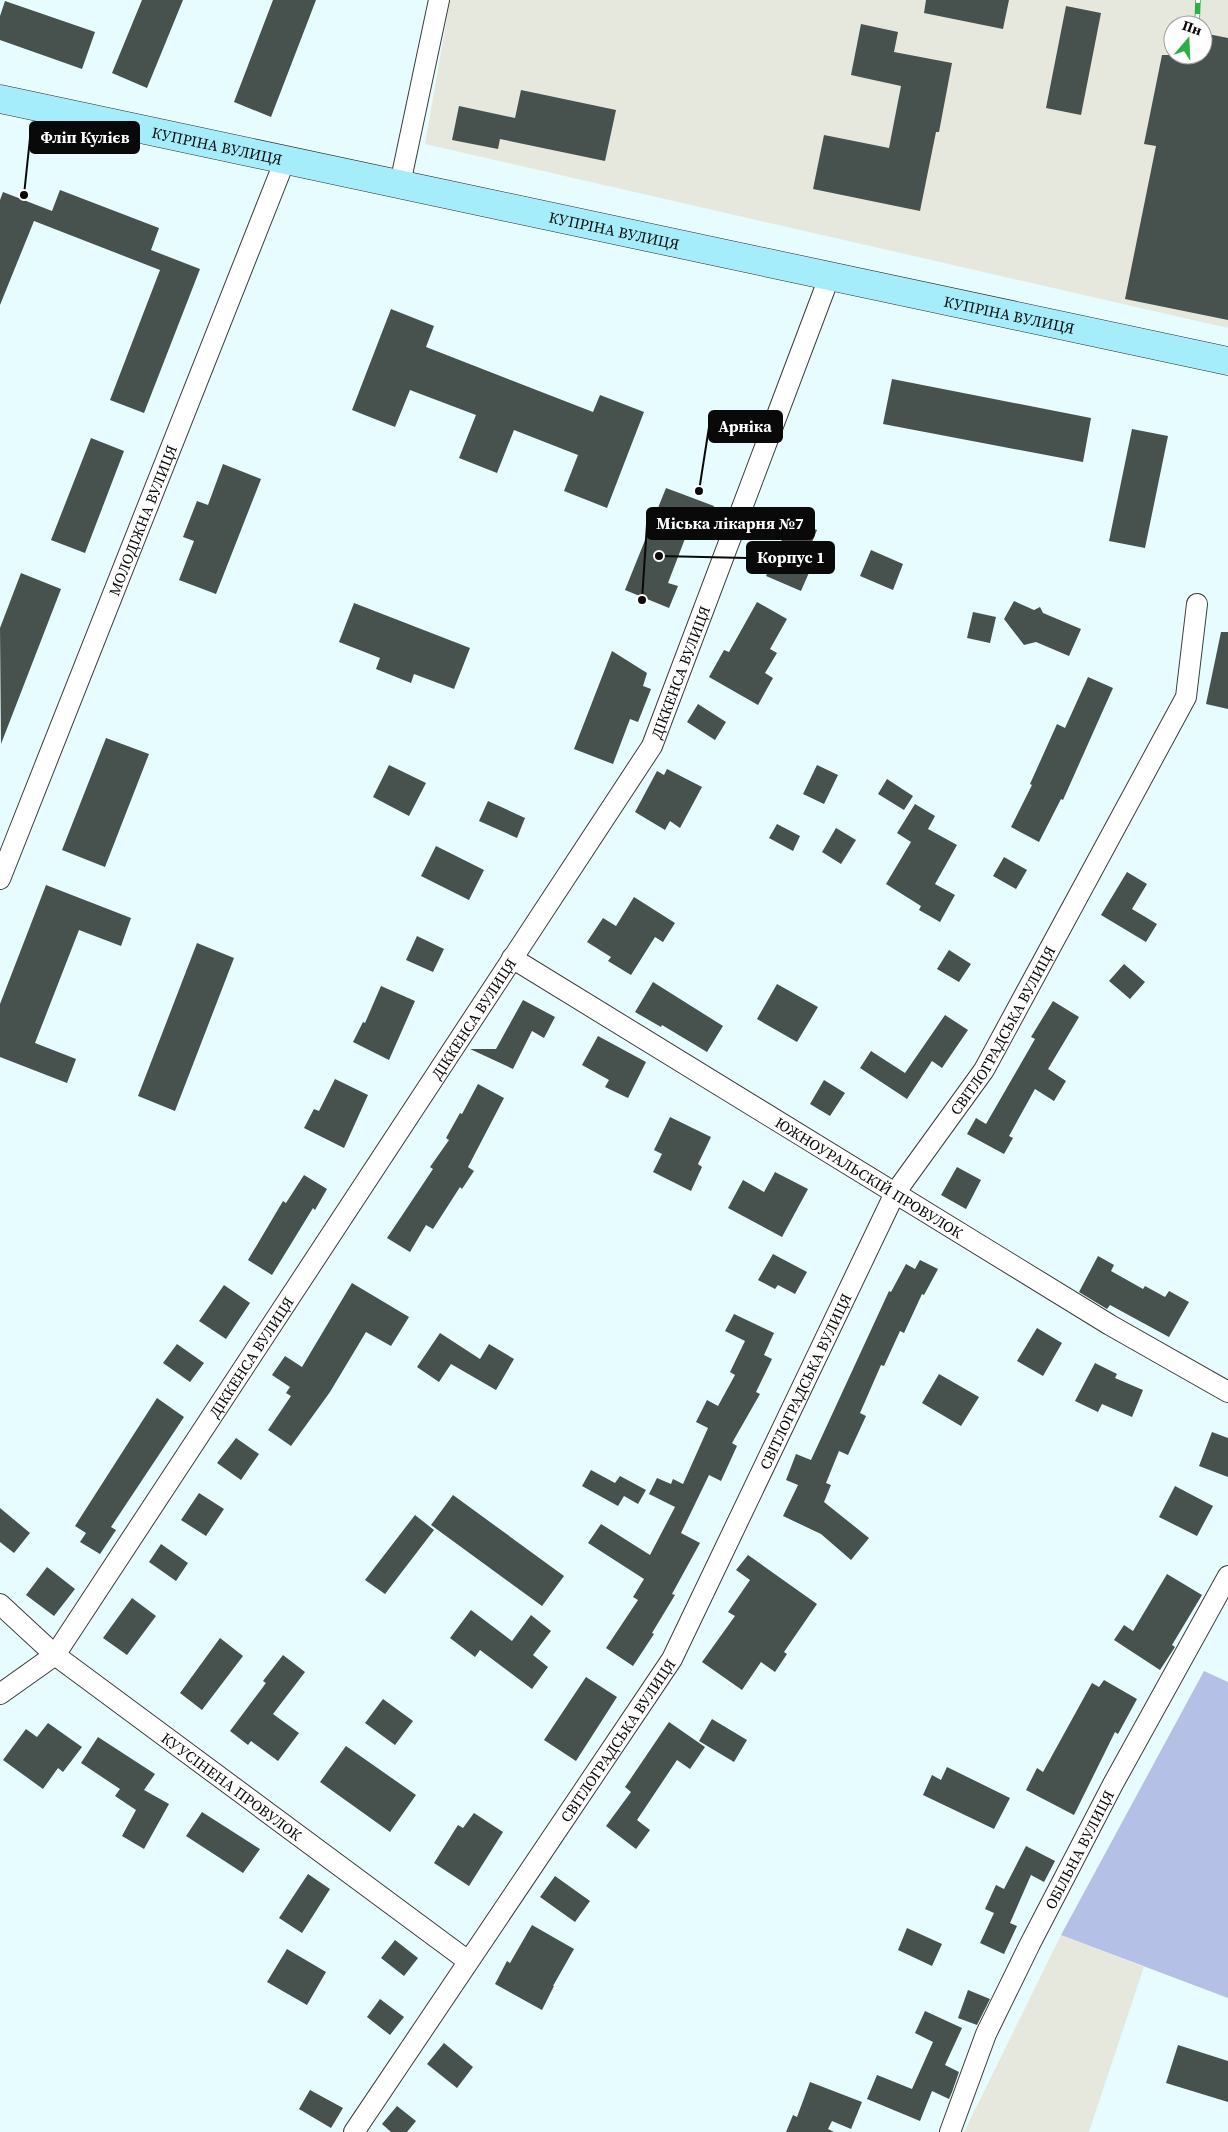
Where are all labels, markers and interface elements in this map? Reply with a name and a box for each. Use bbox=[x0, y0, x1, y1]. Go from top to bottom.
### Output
north arrow bbox=[1163, 15, 1213, 65]
text: Пн bbox=[1180, 15, 1205, 40]
street label: КУПРІНА ВУЛИЦЯ bbox=[150, 121, 285, 170]
callout: Фліп Кулієв bbox=[30, 122, 139, 153]
text: Фліп Кулієв bbox=[41, 126, 130, 148]
street label: КУПРІНА ВУЛИЦЯ bbox=[547, 206, 682, 254]
street label: КУПРІНА ВУЛИЦЯ bbox=[942, 290, 1077, 339]
callout: Арніка bbox=[709, 411, 782, 442]
text: Арніка bbox=[718, 415, 772, 437]
street label: МОЛОДІЖНА ВУЛИЦЯ bbox=[103, 441, 182, 599]
callout: Міська лікарня №7 bbox=[647, 508, 814, 539]
text: Міська лікарня №7 bbox=[656, 512, 804, 534]
callout: Корпус 1 bbox=[747, 542, 834, 573]
text: Корпус 1 bbox=[757, 546, 825, 568]
street label: ДІККЕНСА ВУЛИЦЯ bbox=[645, 602, 715, 742]
street label: СВІТЛОГРАДСЬКА ВУЛИЦЯ bbox=[945, 942, 1060, 1119]
street label: ДІККЕНСА ВУЛИЦЯ bbox=[426, 954, 521, 1083]
street label: ЮЖНОУРАЛЬСКІЙ ПРОВУЛОК bbox=[771, 1112, 967, 1243]
street label: СВІТЛОГРАДСЬКА ВУЛИЦЯ bbox=[754, 1289, 856, 1473]
street label: ДІККЕНСА ВУЛИЦЯ bbox=[203, 1292, 298, 1422]
street label: СВІТЛОГРАДСЬКА ВУЛИЦЯ bbox=[555, 1654, 680, 1826]
street label: КУУСІНЕНА ПРОВУЛОК bbox=[157, 1727, 306, 1845]
street label: ОБІЛЬНА ВУЛИЦЯ bbox=[1039, 1786, 1119, 1913]

